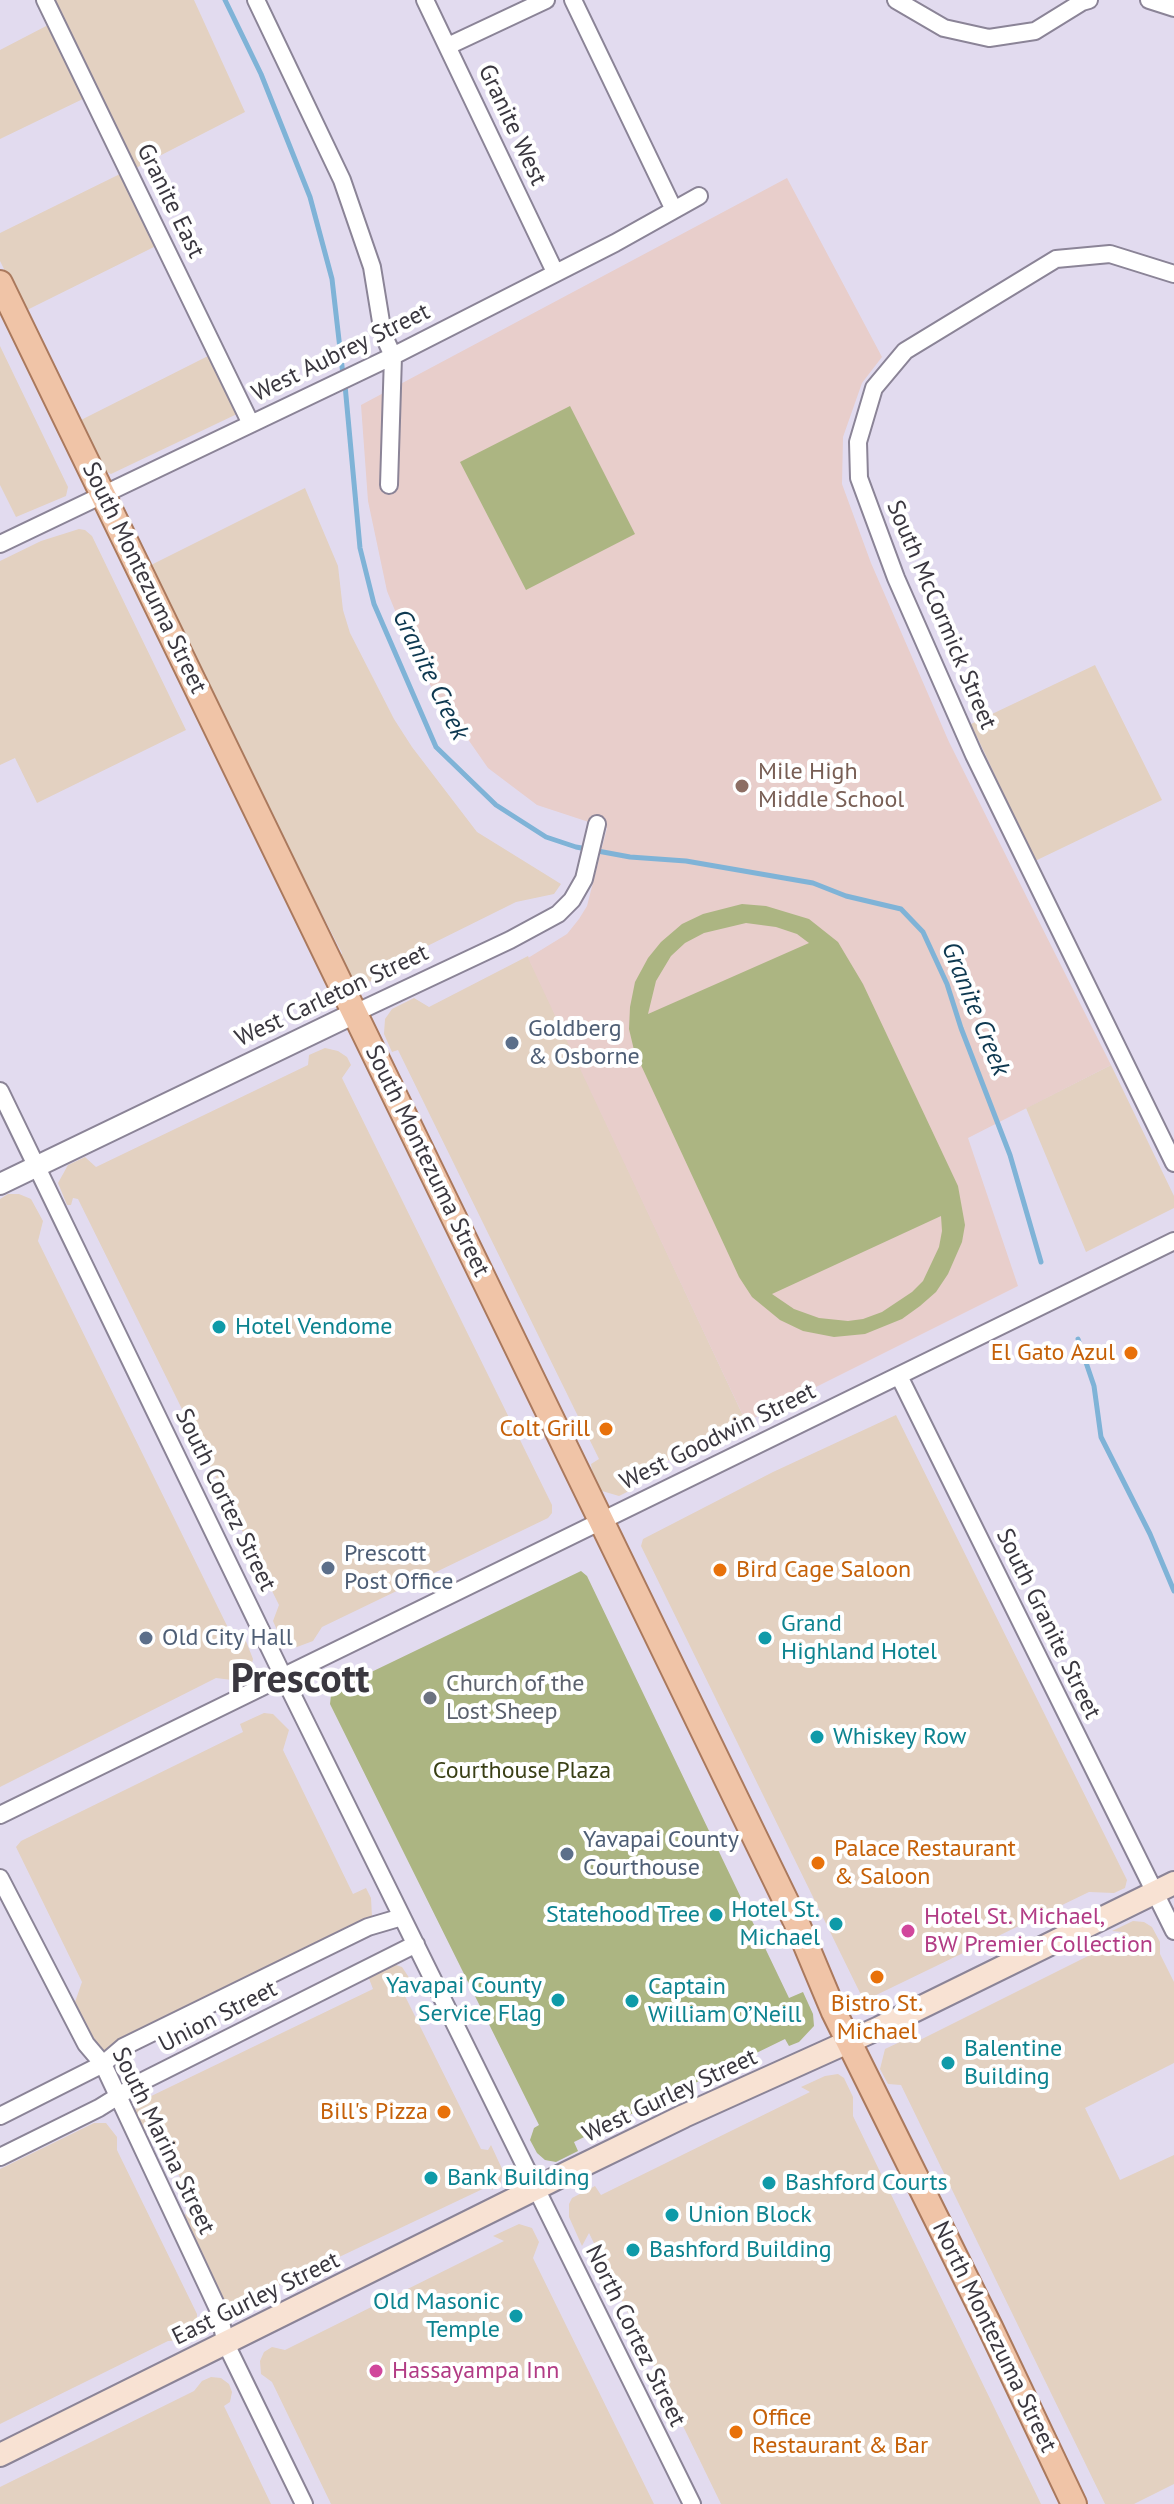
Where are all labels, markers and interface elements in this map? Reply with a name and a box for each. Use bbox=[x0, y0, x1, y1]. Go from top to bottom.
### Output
street label: Granite West bbox=[471, 60, 553, 190]
street label: Granite East bbox=[130, 139, 210, 263]
street label: West Aubrey Street bbox=[247, 297, 435, 409]
street label: South Montezuma Street bbox=[75, 458, 213, 698]
street label: South McCormick Street bbox=[880, 496, 1002, 734]
water label: Granite Creek bbox=[385, 605, 475, 745]
place label: Mile High Middle School bbox=[758, 758, 904, 814]
marker: Mile High Middle School bbox=[733, 777, 751, 795]
water label: Granite Creek bbox=[934, 938, 1016, 1080]
street label: West Carleton Street bbox=[231, 939, 433, 1053]
place label: Goldberg & Osborne bbox=[528, 1015, 640, 1071]
marker: Goldberg & Osborne bbox=[503, 1034, 521, 1052]
street label: South Montezuma Street bbox=[358, 1041, 496, 1281]
place label: Hotel Vendome bbox=[235, 1313, 392, 1341]
marker: Hotel Vendome bbox=[210, 1318, 228, 1336]
place label: El Gato Azul bbox=[991, 1339, 1115, 1367]
marker: El Gato Azul bbox=[1122, 1344, 1140, 1362]
street label: West Goodwin Street bbox=[616, 1377, 820, 1497]
street label: South Cortez Street bbox=[168, 1404, 282, 1596]
place label: Colt Grill bbox=[499, 1415, 590, 1443]
marker: Colt Grill bbox=[597, 1420, 615, 1438]
street label: South Granite Street bbox=[989, 1524, 1107, 1724]
place label: Prescott Post Office bbox=[344, 1540, 454, 1596]
place label: Bird Cage Saloon bbox=[736, 1556, 911, 1584]
marker: Prescott Post Office bbox=[319, 1559, 337, 1577]
marker: Bird Cage Saloon bbox=[711, 1561, 729, 1579]
place label: Grand Highland Hotel bbox=[781, 1610, 937, 1666]
place label: Old City Hall bbox=[162, 1624, 293, 1652]
marker: Old City Hall bbox=[137, 1629, 155, 1647]
marker: Grand Highland Hotel bbox=[756, 1629, 774, 1647]
district label: Prescott bbox=[231, 1657, 369, 1705]
place label: Church of the Lost Sheep bbox=[446, 1670, 584, 1726]
marker: Church of the Lost Sheep bbox=[421, 1689, 439, 1707]
place label: Whiskey Row bbox=[833, 1723, 966, 1751]
marker: Whiskey Row bbox=[808, 1728, 826, 1746]
park label: Courthouse Plaza bbox=[433, 1757, 611, 1785]
place label: Yavapai County Courthouse bbox=[583, 1826, 739, 1882]
place label: Palace Restaurant & Saloon bbox=[834, 1835, 1016, 1891]
marker: Yavapai County Courthouse bbox=[558, 1845, 576, 1863]
marker: Palace Restaurant & Saloon bbox=[809, 1854, 827, 1872]
place label: Hotel St. Michael bbox=[731, 1896, 820, 1952]
place label: Statehood Tree bbox=[546, 1901, 700, 1929]
place label: Hotel St. Michael, BW Premier Collection bbox=[924, 1903, 1153, 1959]
marker: Statehood Tree bbox=[707, 1906, 725, 1924]
marker: Hotel St. Michael bbox=[827, 1915, 845, 1933]
marker: Hotel St. Michael, BW Premier Collection bbox=[899, 1922, 917, 1940]
marker: Bistro St. Michael bbox=[868, 1968, 886, 1986]
place label: Yavapai County Service Flag bbox=[386, 1972, 542, 2028]
place label: Captain William O’Neill bbox=[648, 1973, 801, 2029]
street label: Union Street bbox=[154, 1975, 282, 2059]
place label: Bistro St. Michael bbox=[831, 1990, 923, 2046]
marker: Yavapai County Service Flag bbox=[549, 1991, 567, 2009]
marker: Captain William O’Neill bbox=[623, 1992, 641, 2010]
place label: Balentine Building bbox=[964, 2035, 1062, 2091]
street label: South Marina Street bbox=[105, 2043, 221, 2239]
street label: West Gurley Street bbox=[578, 2043, 762, 2149]
marker: Balentine Building bbox=[939, 2054, 957, 2072]
place label: Bill's Pizza bbox=[320, 2098, 428, 2126]
marker: Bill's Pizza bbox=[435, 2103, 453, 2121]
place label: Bank Building bbox=[447, 2164, 590, 2192]
marker: Bank Building bbox=[422, 2169, 440, 2187]
place label: Bashford Courts bbox=[785, 2169, 948, 2197]
marker: Bashford Courts bbox=[760, 2174, 778, 2192]
place label: Union Block bbox=[688, 2201, 812, 2229]
marker: Union Block bbox=[663, 2206, 681, 2224]
street label: North Montezuma Street bbox=[926, 2217, 1062, 2457]
place label: Bashford Building bbox=[649, 2236, 832, 2264]
street label: North Cortez Street bbox=[579, 2241, 691, 2431]
marker: Bashford Building bbox=[624, 2241, 642, 2259]
street label: East Gurley Street bbox=[168, 2246, 344, 2352]
place label: Old Masonic Temple bbox=[373, 2288, 500, 2344]
marker: Old Masonic Temple bbox=[507, 2307, 525, 2325]
place label: Hassayampa Inn bbox=[392, 2357, 559, 2385]
marker: Hassayampa Inn bbox=[367, 2362, 385, 2380]
place label: Office Restaurant & Bar bbox=[752, 2404, 928, 2460]
marker: Office Restaurant & Bar bbox=[727, 2423, 745, 2441]

